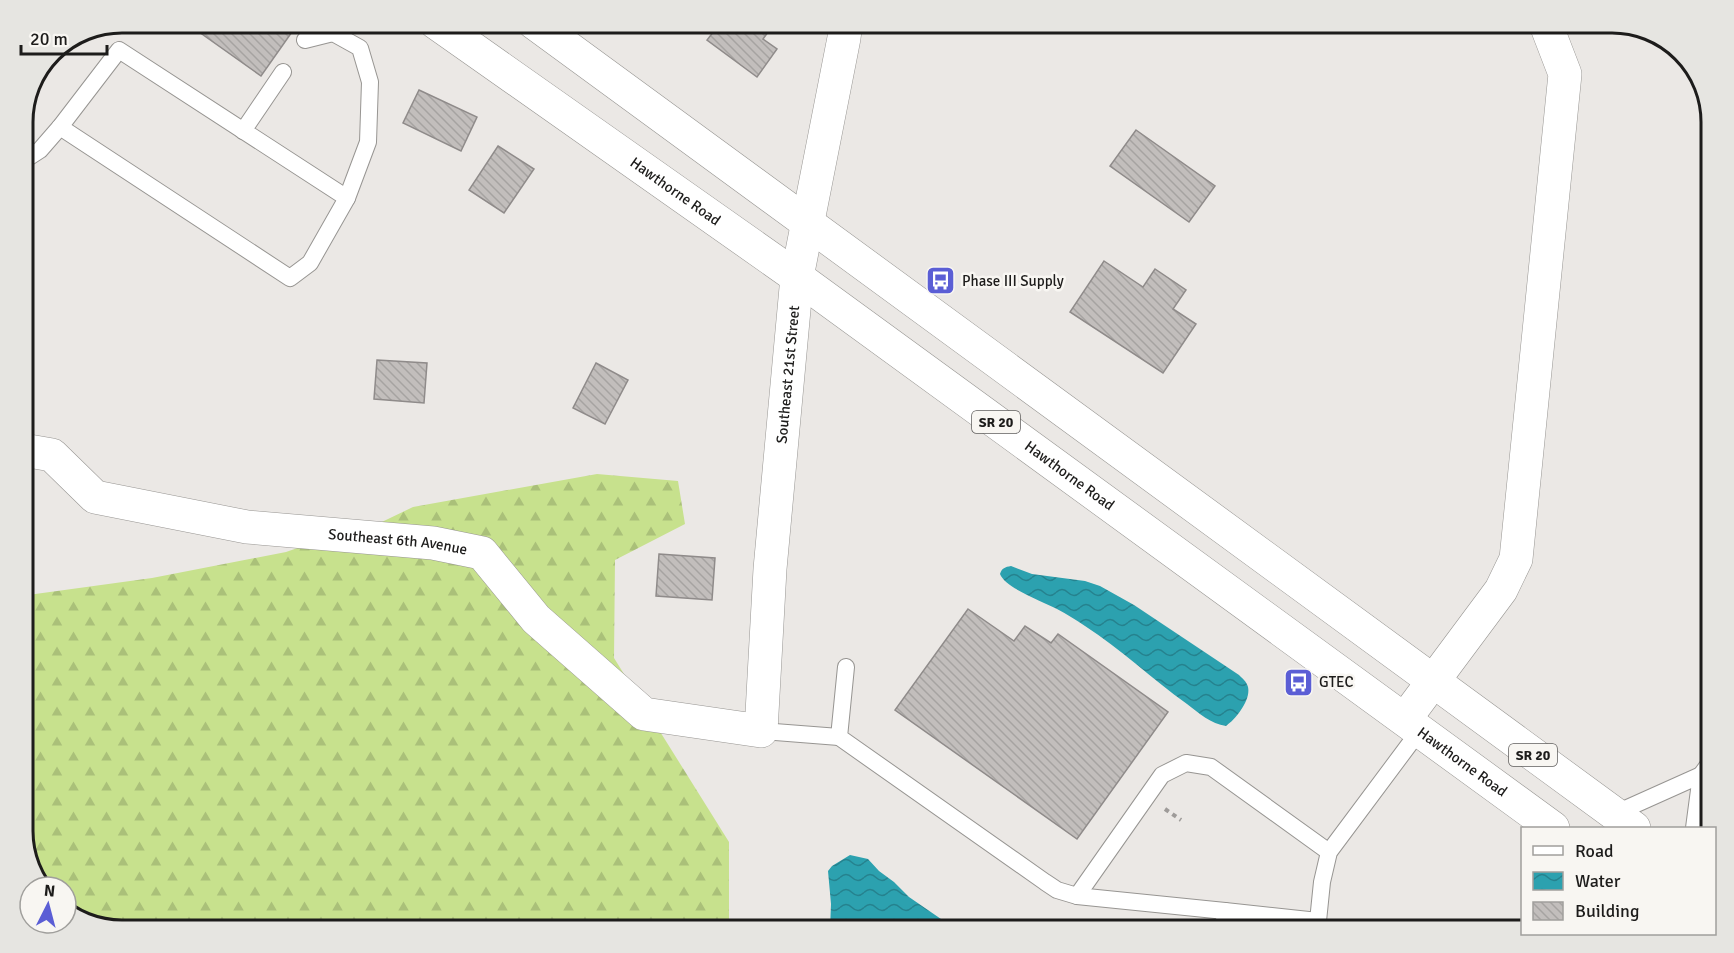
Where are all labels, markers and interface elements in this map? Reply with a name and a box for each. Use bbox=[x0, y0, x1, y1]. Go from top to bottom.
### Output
scale bar bbox=[21, 18, 106, 56]
text: 20 m bbox=[30, 28, 68, 50]
street label: Hawthorne Road bbox=[627, 153, 724, 229]
bus stop icon: Phase III Supply bbox=[925, 265, 957, 297]
place label: Phase III Supply bbox=[962, 272, 1064, 290]
street label: Southeast 21st Street bbox=[773, 305, 803, 444]
road number: SR 20 bbox=[972, 411, 1020, 433]
street label: Hawthorne Road bbox=[1021, 437, 1118, 514]
street label: Southeast 6th Avenue bbox=[328, 525, 469, 559]
bus stop icon: GTEC bbox=[1282, 666, 1314, 698]
place label: GTEC bbox=[1319, 673, 1353, 691]
street label: Hawthorne Road bbox=[1414, 723, 1511, 801]
road number: SR 20 bbox=[1509, 744, 1557, 766]
legend bbox=[1521, 827, 1716, 935]
text: Road bbox=[1575, 840, 1614, 862]
text: Water bbox=[1575, 870, 1621, 892]
north arrow bbox=[18, 875, 78, 935]
text: N bbox=[43, 881, 56, 902]
text: Building bbox=[1575, 900, 1639, 922]

